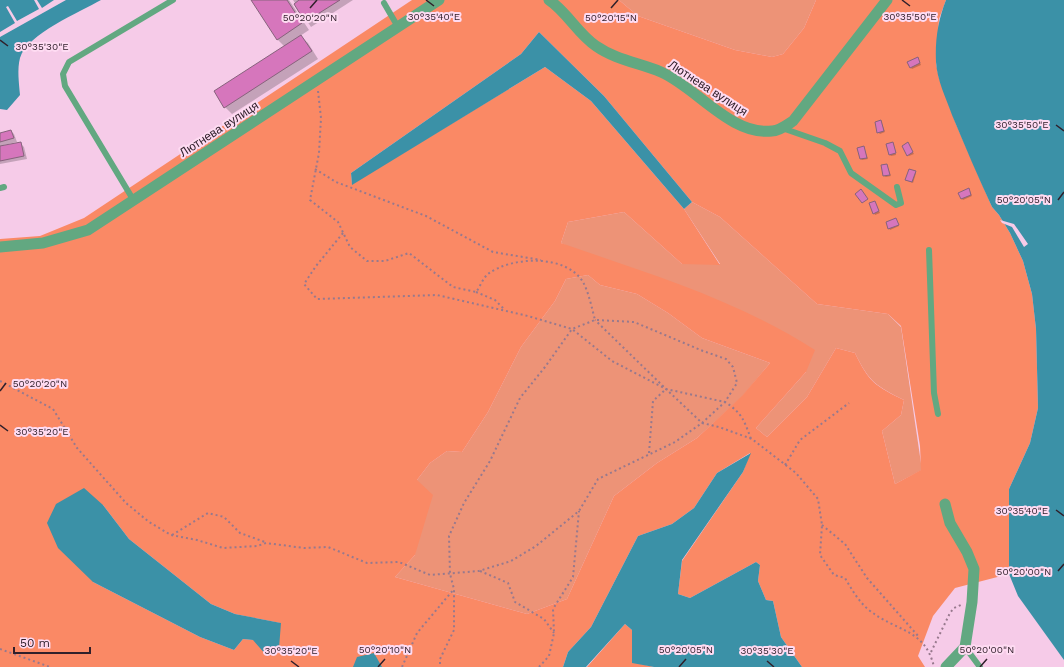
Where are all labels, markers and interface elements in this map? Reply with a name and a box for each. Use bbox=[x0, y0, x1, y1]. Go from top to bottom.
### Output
text: 30°35'40"E bbox=[408, 11, 460, 22]
text: 30°35'50"E bbox=[883, 11, 937, 22]
text: 50°20'20"N bbox=[283, 12, 337, 23]
text: 50°20'15"N bbox=[585, 12, 637, 23]
text: 30°35'30"E bbox=[15, 41, 69, 52]
street label: Лютнева вулиця bbox=[666, 57, 750, 119]
street label: Лютнева вулиця bbox=[177, 98, 261, 160]
text: 30°35'50"E bbox=[995, 119, 1049, 130]
text: 50°20'05"N bbox=[997, 194, 1051, 205]
text: 50°20'20"N bbox=[13, 378, 67, 389]
text: 30°35'20"E bbox=[15, 426, 69, 437]
text: 30°35'40"E bbox=[996, 505, 1048, 516]
text: 50°20'00"N bbox=[997, 566, 1051, 577]
scale bar bbox=[14, 629, 90, 655]
text: 50 m bbox=[20, 636, 50, 650]
text: 50°20'10"N bbox=[359, 644, 411, 655]
text: 50°20'05"N bbox=[659, 644, 713, 655]
text: 50°20'00"N bbox=[960, 644, 1014, 655]
text: 30°35'20"E bbox=[264, 645, 318, 656]
text: 30°35'30"E bbox=[740, 645, 794, 656]

